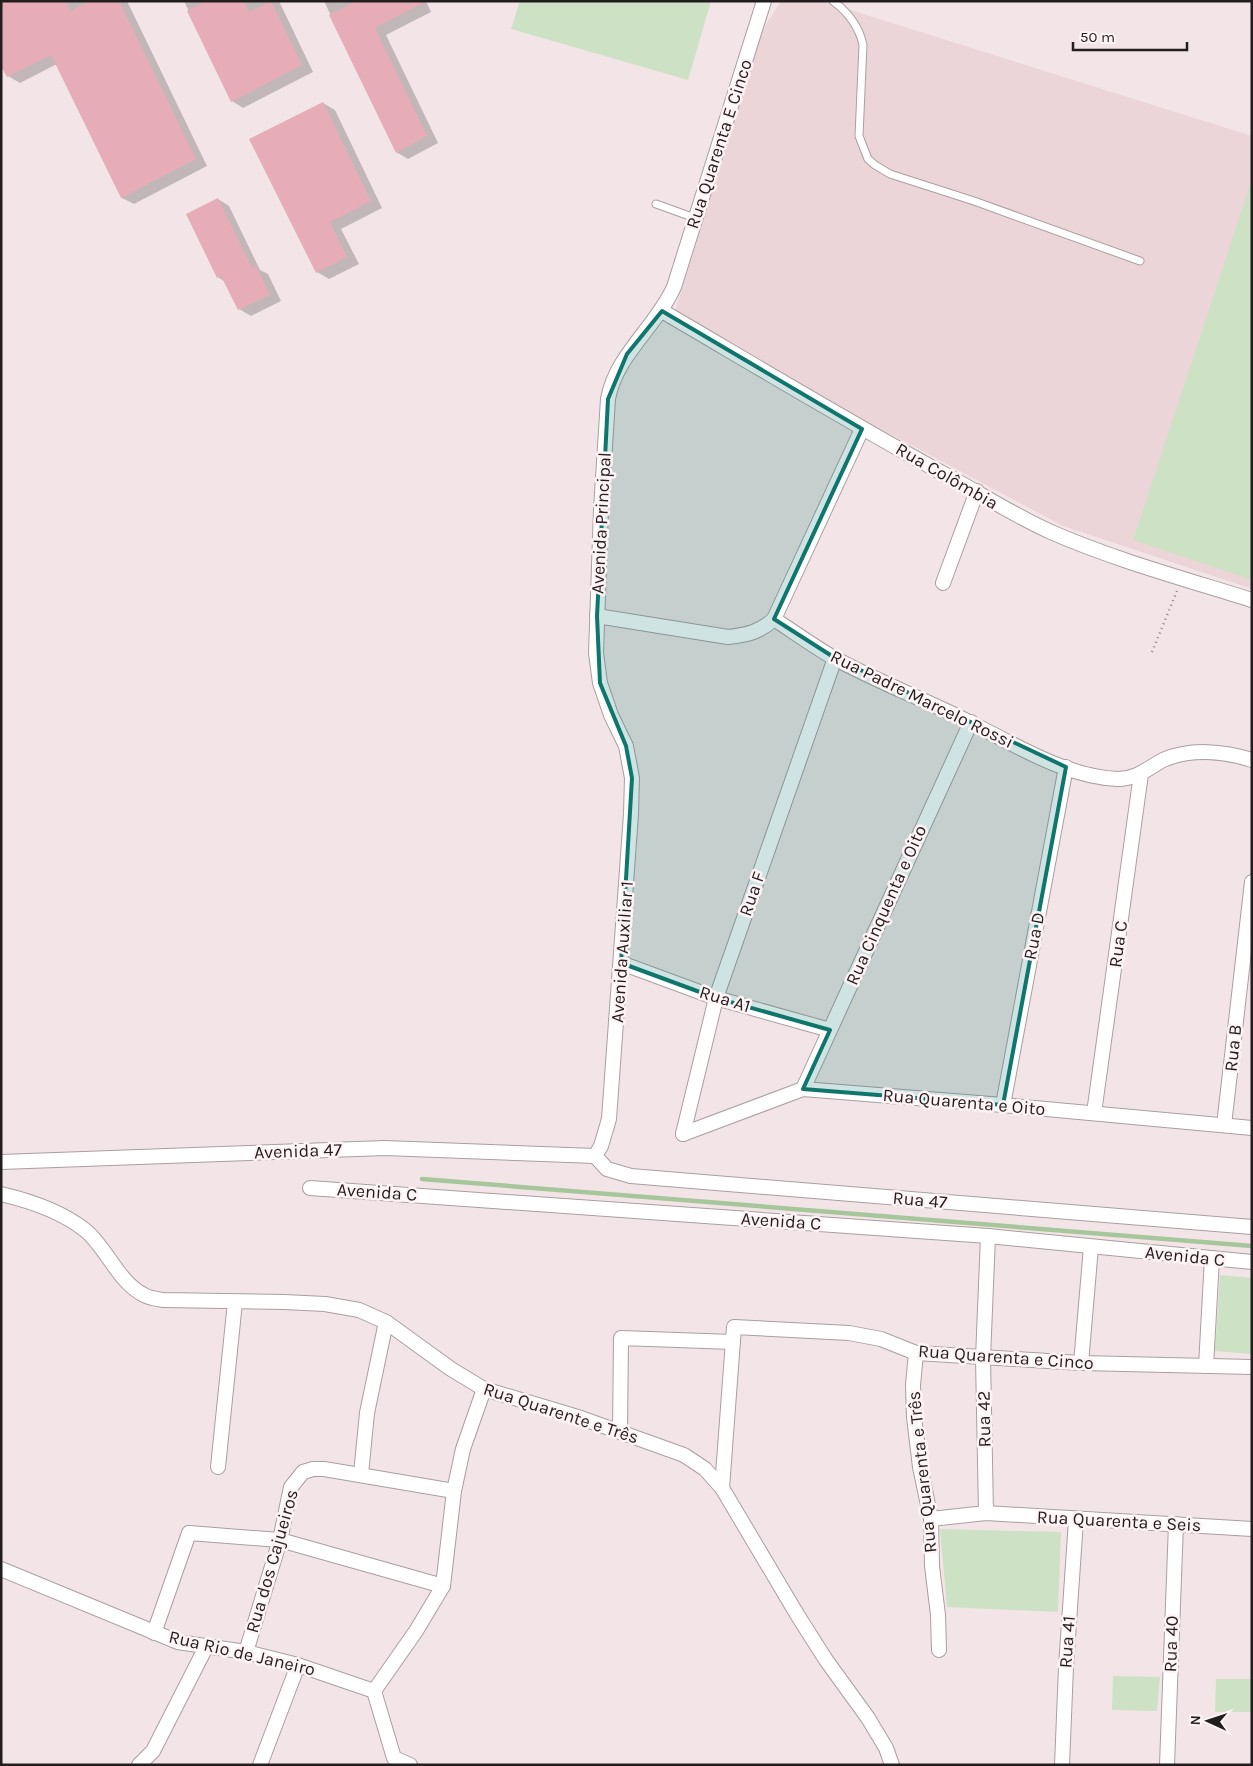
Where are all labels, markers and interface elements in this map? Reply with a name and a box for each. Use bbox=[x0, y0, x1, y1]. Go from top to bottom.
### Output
scale bar bbox=[1073, 20, 1187, 52]
text: 50 m bbox=[1080, 28, 1115, 46]
street label: Rua Quarenta E Cinco bbox=[681, 56, 757, 232]
street label: Rua Colômbia bbox=[892, 438, 1002, 514]
street label: Avenida Principal bbox=[586, 451, 616, 595]
street label: Rua Padre Marcelo Rossi bbox=[827, 645, 1017, 753]
street label: Rua Cinquenta e Oito bbox=[841, 822, 931, 988]
street label: Rua F bbox=[734, 869, 770, 919]
street label: Avenida Auxiliar 1 bbox=[606, 880, 638, 1024]
street label: Rua D bbox=[1019, 910, 1049, 962]
street label: Rua C bbox=[1104, 919, 1132, 969]
street label: Rua A1 bbox=[697, 981, 753, 1017]
street label: Rua B bbox=[1220, 1023, 1246, 1073]
street label: Rua Quarenta e Oito bbox=[882, 1084, 1046, 1120]
street label: Avenida 47 bbox=[254, 1138, 343, 1164]
street label: Avenida C bbox=[336, 1178, 418, 1206]
street label: Rua 47 bbox=[892, 1187, 949, 1213]
street label: Avenida C bbox=[740, 1207, 822, 1235]
street label: Avenida C bbox=[1144, 1241, 1226, 1271]
street label: Rua Quarenta e Cinco bbox=[917, 1340, 1095, 1374]
street label: Rua Quarente e Três bbox=[481, 1378, 641, 1448]
street label: Rua Quarenta e Três bbox=[903, 1390, 941, 1554]
street label: Rua 42 bbox=[973, 1391, 995, 1447]
street label: Rua dos Cajueiros bbox=[241, 1487, 303, 1635]
street label: Rua Quarenta e Seis bbox=[1036, 1506, 1202, 1536]
street label: Rua 41 bbox=[1054, 1615, 1080, 1669]
street label: Rua 40 bbox=[1159, 1615, 1183, 1673]
street label: Rua Rio de Janeiro bbox=[167, 1625, 317, 1681]
north arrow bbox=[1183, 1696, 1233, 1746]
text: N bbox=[1187, 1715, 1204, 1726]

